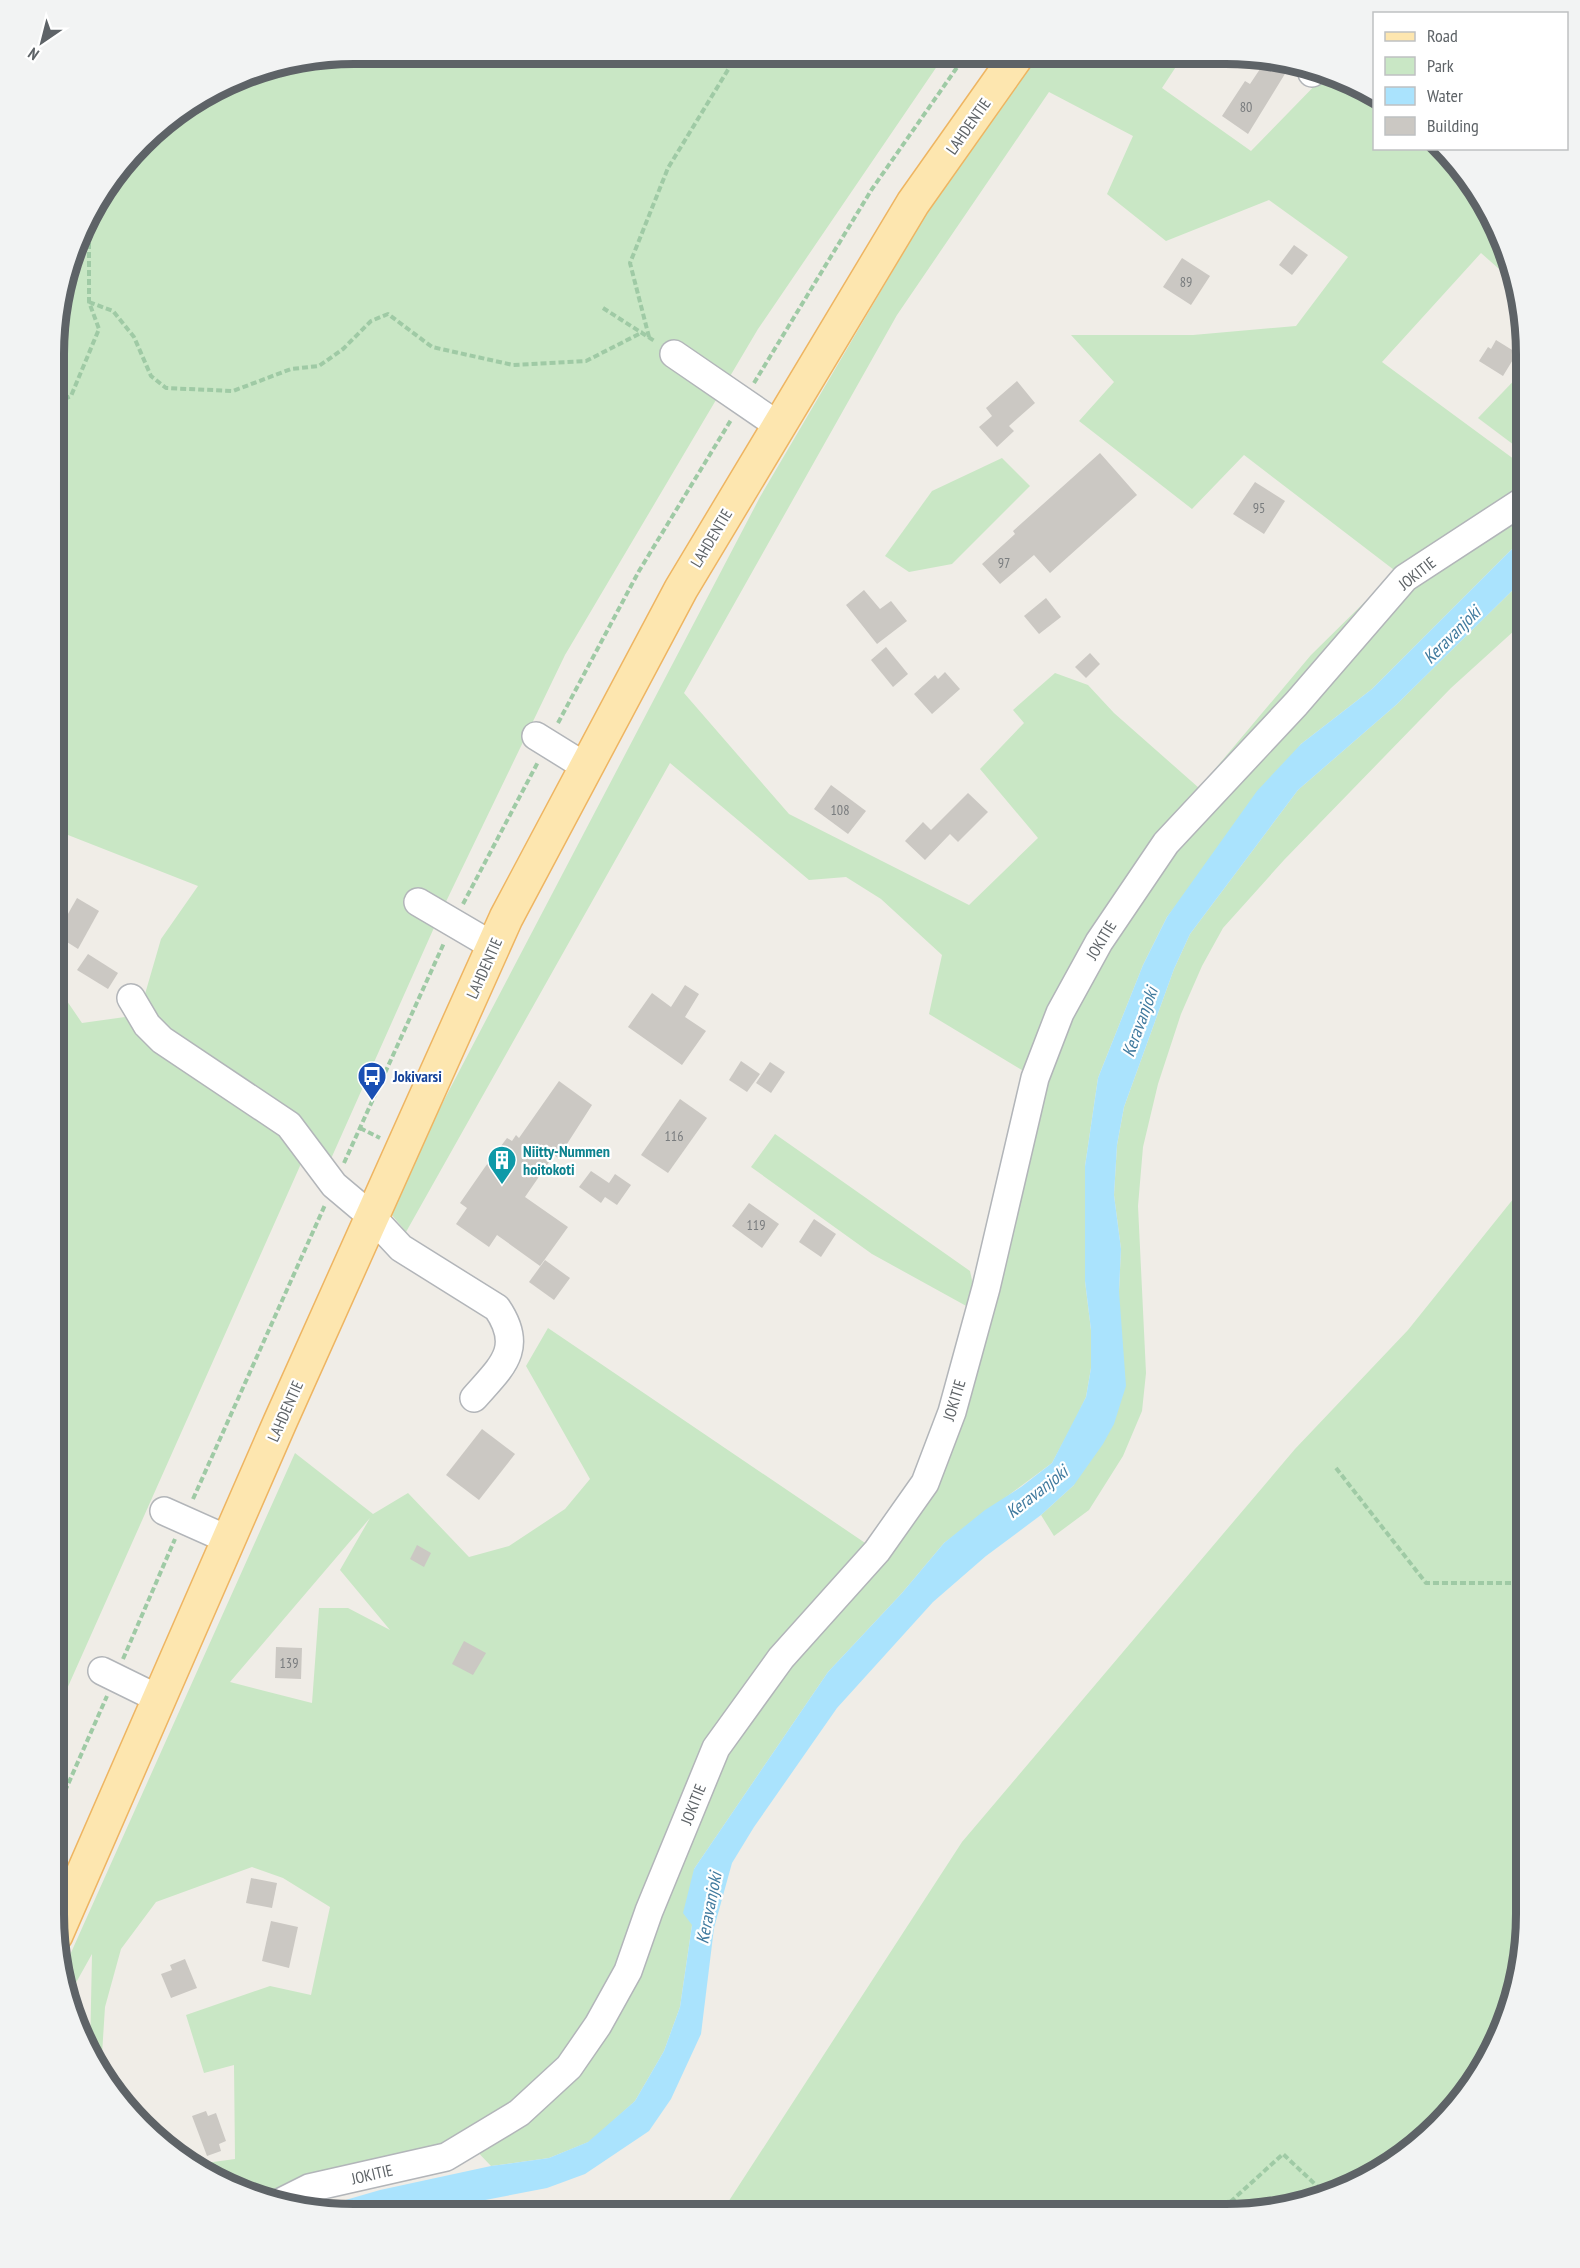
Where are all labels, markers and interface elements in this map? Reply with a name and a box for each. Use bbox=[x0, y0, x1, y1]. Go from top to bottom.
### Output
north arrow bbox=[12, 12, 72, 72]
legend bbox=[1373, 12, 1568, 150]
text: Road bbox=[1427, 24, 1458, 47]
text: N bbox=[24, 44, 43, 65]
text: Park bbox=[1427, 54, 1454, 77]
text: Water bbox=[1427, 84, 1463, 107]
street label: LAHDENTIE bbox=[941, 94, 995, 158]
house number: 80 bbox=[1240, 98, 1252, 116]
text: Building bbox=[1427, 114, 1479, 137]
house number: 89 bbox=[1180, 273, 1192, 291]
house number: 95 bbox=[1253, 499, 1265, 517]
street label: LAHDENTIE bbox=[686, 505, 736, 571]
street label: JOKITIE bbox=[1394, 552, 1440, 594]
house number: 97 bbox=[998, 554, 1010, 572]
water label: Keravanjoki bbox=[1418, 599, 1487, 668]
house number: 108 bbox=[831, 801, 849, 819]
street label: JOKITIE bbox=[1081, 917, 1120, 964]
street label: LAHDENTIE bbox=[462, 934, 506, 1002]
water label: Keravanjoki bbox=[1116, 982, 1163, 1060]
bus stop icon: Jokivarsi bbox=[356, 1060, 388, 1102]
place label: Jokivarsi bbox=[392, 1066, 442, 1086]
house number: 116 bbox=[665, 1127, 683, 1145]
place label: Niitty-Nummen hoitokoti bbox=[523, 1141, 610, 1179]
building icon: Niitty-Nummen hoitokoti bbox=[486, 1144, 518, 1186]
house number: 119 bbox=[747, 1216, 765, 1234]
street label: LAHDENTIE bbox=[263, 1377, 307, 1445]
street label: JOKITIE bbox=[938, 1377, 970, 1424]
water label: Keravanjoki bbox=[1001, 1459, 1074, 1523]
house number: 139 bbox=[280, 1654, 298, 1672]
street label: JOKITIE bbox=[675, 1781, 710, 1828]
water label: Keravanjoki bbox=[690, 1868, 727, 1946]
street label: JOKITIE bbox=[348, 2160, 395, 2189]

